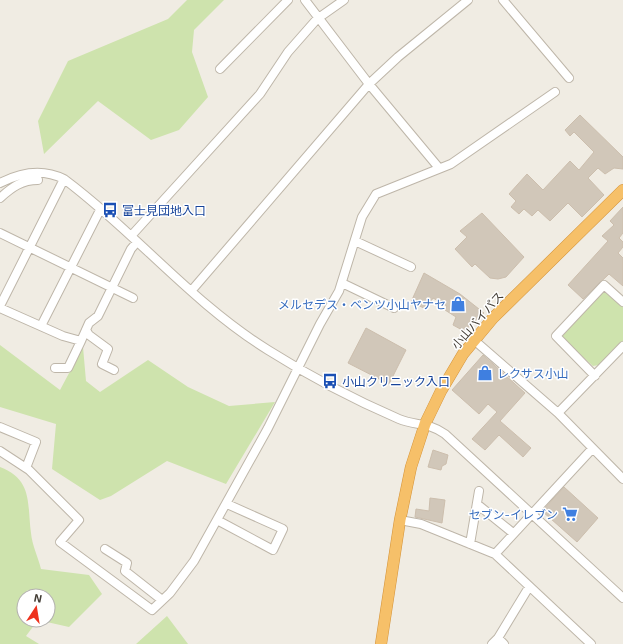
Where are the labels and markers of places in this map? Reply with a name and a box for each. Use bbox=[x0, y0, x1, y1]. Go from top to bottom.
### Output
bus stop icon: 富士見団地入口 bbox=[101, 201, 119, 219]
place label: 富士見団地入口 bbox=[122, 203, 206, 217]
shop icon: メルセデス・ベンツ小山ヤナセ bbox=[449, 295, 467, 313]
place label: メルセデス・ベンツ小山ヤナセ bbox=[278, 297, 446, 311]
shop icon: レクサス小山 bbox=[476, 364, 494, 382]
place label: レクサス小山 bbox=[497, 366, 569, 380]
bus stop icon: 小山クリニック入口 bbox=[321, 372, 339, 390]
place label: 小山クリニック入口 bbox=[342, 374, 450, 388]
supermarket icon: セブン-イレブン bbox=[561, 505, 579, 523]
place label: セブン-イレブン bbox=[469, 507, 558, 521]

